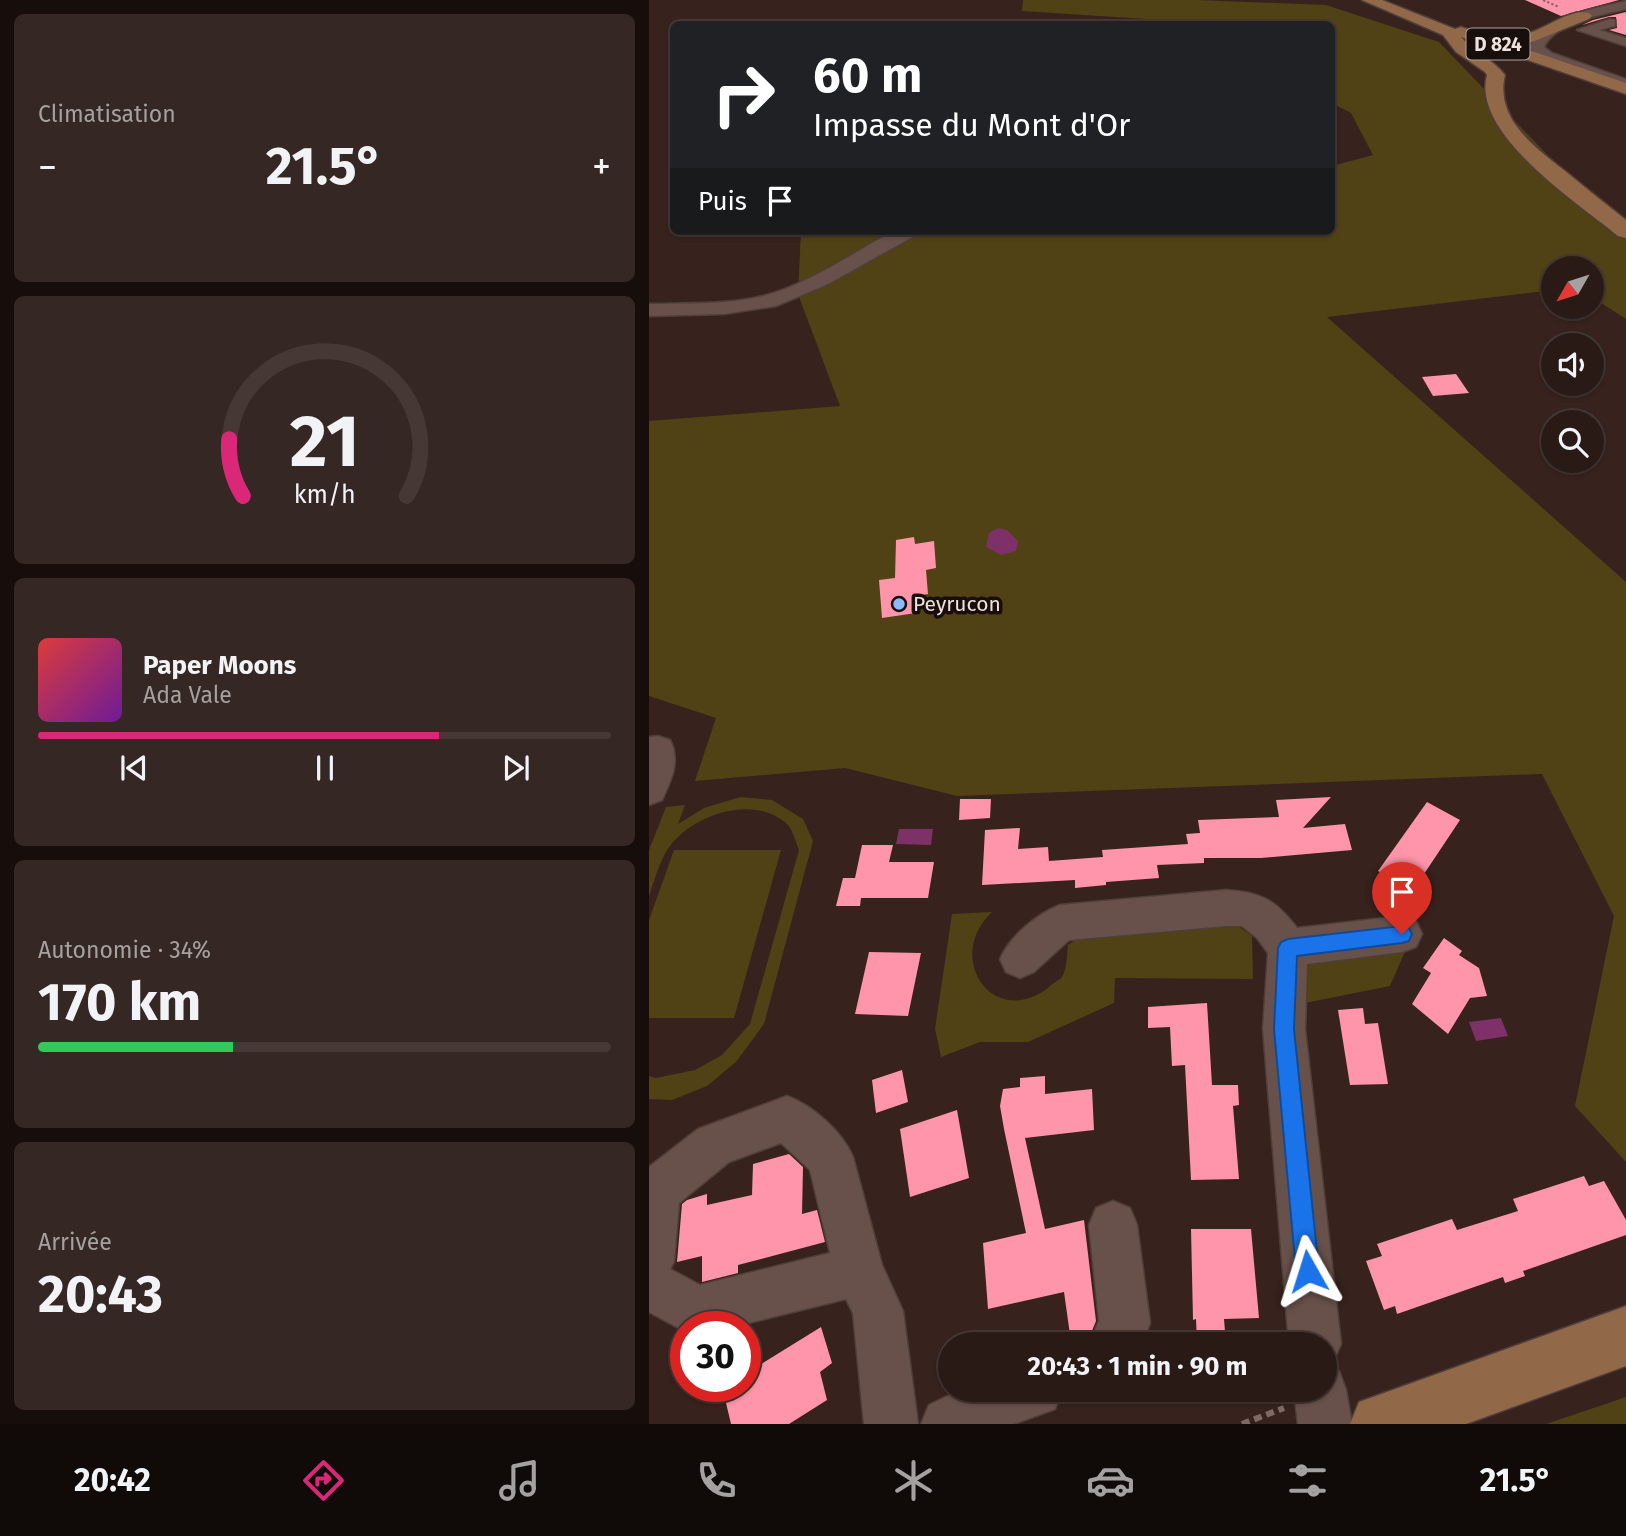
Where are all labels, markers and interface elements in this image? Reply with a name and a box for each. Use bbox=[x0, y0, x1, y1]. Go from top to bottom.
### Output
road number: D 824 bbox=[1467, 28, 1529, 60]
text: 60 m bbox=[813, 46, 922, 105]
icon: right bbox=[698, 49, 789, 140]
text: Climatisation bbox=[38, 100, 176, 128]
text: Impasse du Mont d'Or bbox=[813, 106, 1130, 144]
text: 21.5° bbox=[266, 135, 383, 198]
text: − bbox=[38, 144, 57, 190]
text: + bbox=[592, 144, 611, 190]
icon: arrive bbox=[761, 182, 799, 220]
text: Puis bbox=[698, 186, 747, 217]
north arrow bbox=[1541, 256, 1605, 318]
map controls bbox=[1541, 256, 1604, 473]
button: sound bbox=[1541, 333, 1604, 396]
text: 21 bbox=[290, 398, 359, 485]
button: search bbox=[1541, 410, 1604, 473]
text: km/h bbox=[294, 480, 355, 510]
place label: Peyrucon bbox=[913, 591, 1001, 617]
marker: Peyrucon bbox=[891, 596, 907, 612]
text: Paper Moons bbox=[143, 650, 296, 681]
text: Ada Vale bbox=[143, 681, 232, 709]
icon: previous bbox=[115, 749, 153, 787]
icon: pause bbox=[306, 749, 344, 787]
icon: next bbox=[497, 749, 535, 787]
pin bbox=[1372, 862, 1432, 934]
icon: arrive bbox=[1383, 873, 1421, 911]
text: Autonomie · 34% bbox=[38, 936, 211, 964]
text: 170 km bbox=[38, 971, 201, 1034]
text: Arrivée bbox=[38, 1228, 112, 1256]
position arrow bbox=[1271, 1234, 1345, 1308]
text: 20:43 bbox=[38, 1263, 163, 1326]
speed limit sign: 30 bbox=[670, 1311, 761, 1402]
text: 20:43 · 1 min · 90 m bbox=[1027, 1351, 1248, 1382]
icon: directions bbox=[299, 1456, 348, 1505]
icon: music bbox=[495, 1456, 544, 1505]
icon: phone bbox=[692, 1456, 741, 1505]
icon: climate bbox=[889, 1456, 938, 1505]
icon: car bbox=[1086, 1456, 1135, 1505]
icon: filters bbox=[1283, 1456, 1332, 1505]
text: 20:42 bbox=[74, 1461, 151, 1499]
text: 21.5° bbox=[1480, 1461, 1552, 1499]

